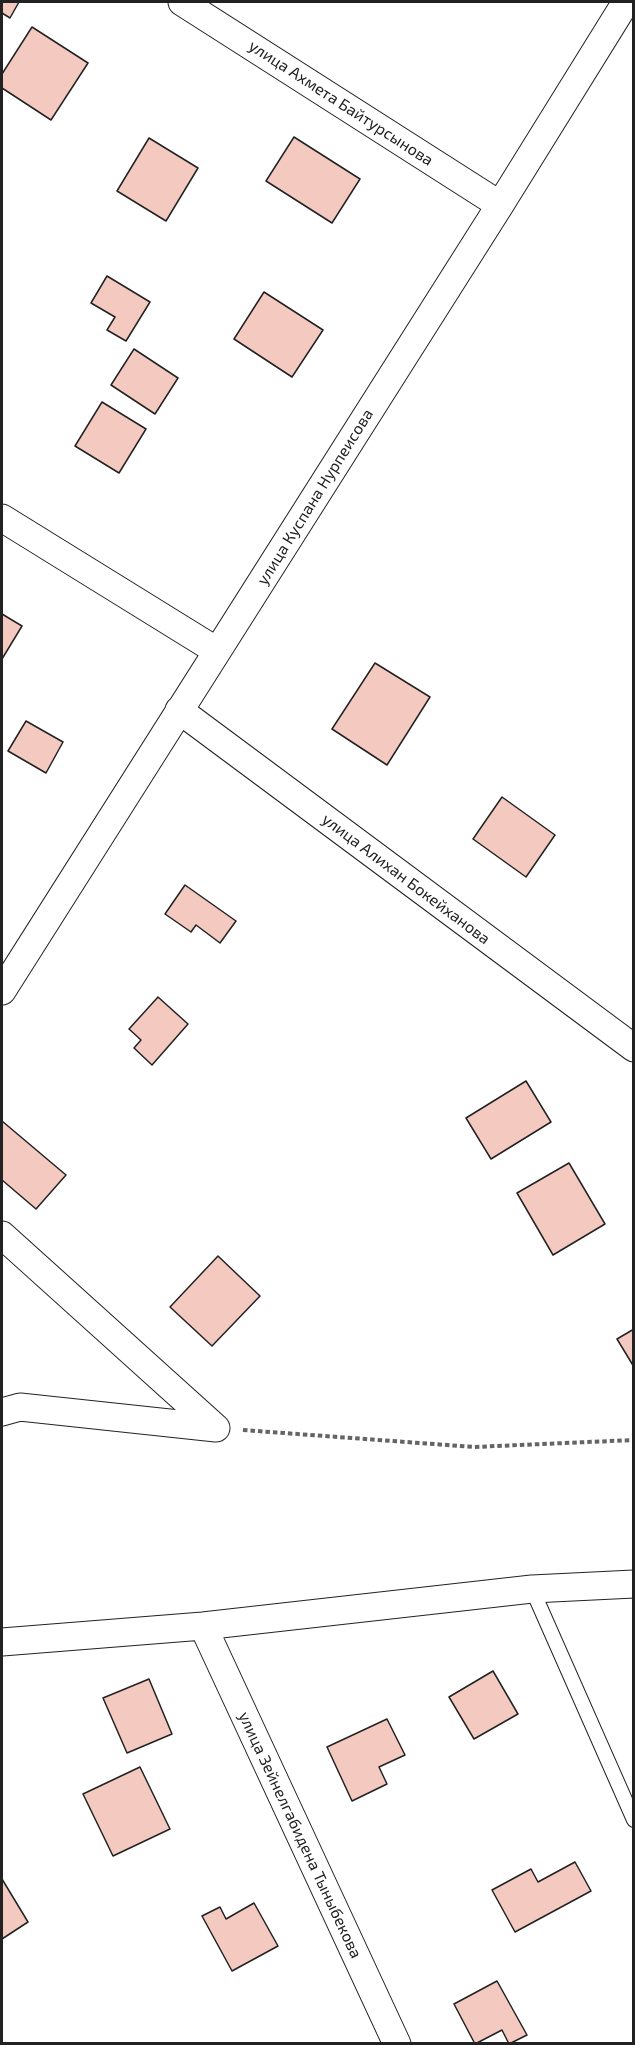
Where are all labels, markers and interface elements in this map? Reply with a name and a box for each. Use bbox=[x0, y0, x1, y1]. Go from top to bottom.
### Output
street label: улица Ахмета Байтурсынова bbox=[245, 36, 437, 170]
street label: улица Куспана Нурпеисова bbox=[253, 405, 377, 589]
street label: улица Алихан Бокейханова bbox=[318, 809, 494, 949]
street label: улица Зейнелгабидена Тыныбекова bbox=[234, 1709, 366, 1961]

